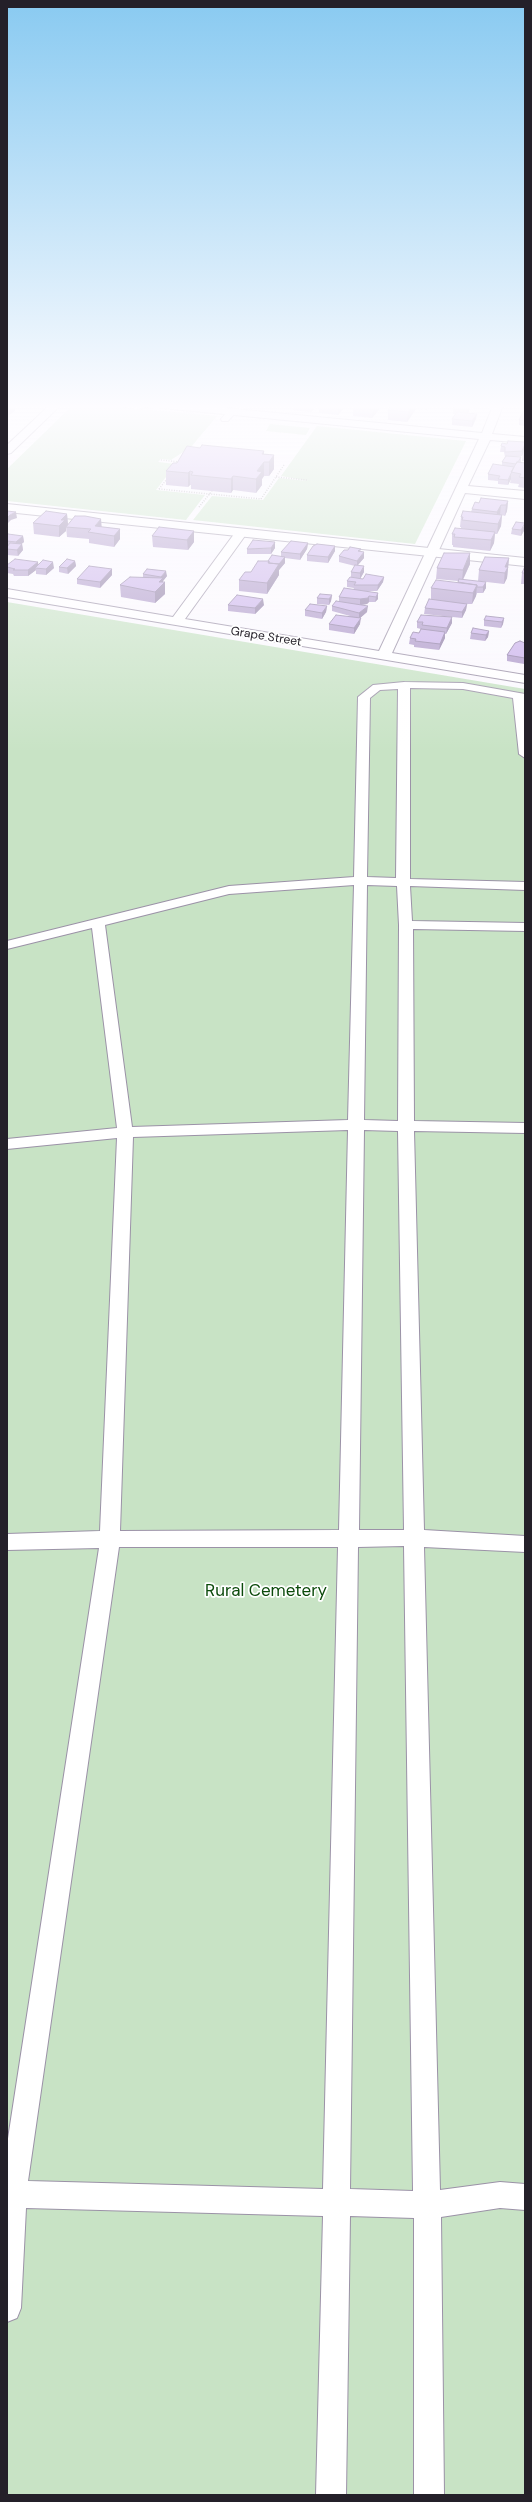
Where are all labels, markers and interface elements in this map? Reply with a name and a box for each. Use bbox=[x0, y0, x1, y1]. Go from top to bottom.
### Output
street label: Grape Street bbox=[230, 624, 302, 650]
park label: Rural Cemetery bbox=[205, 1582, 327, 1602]

